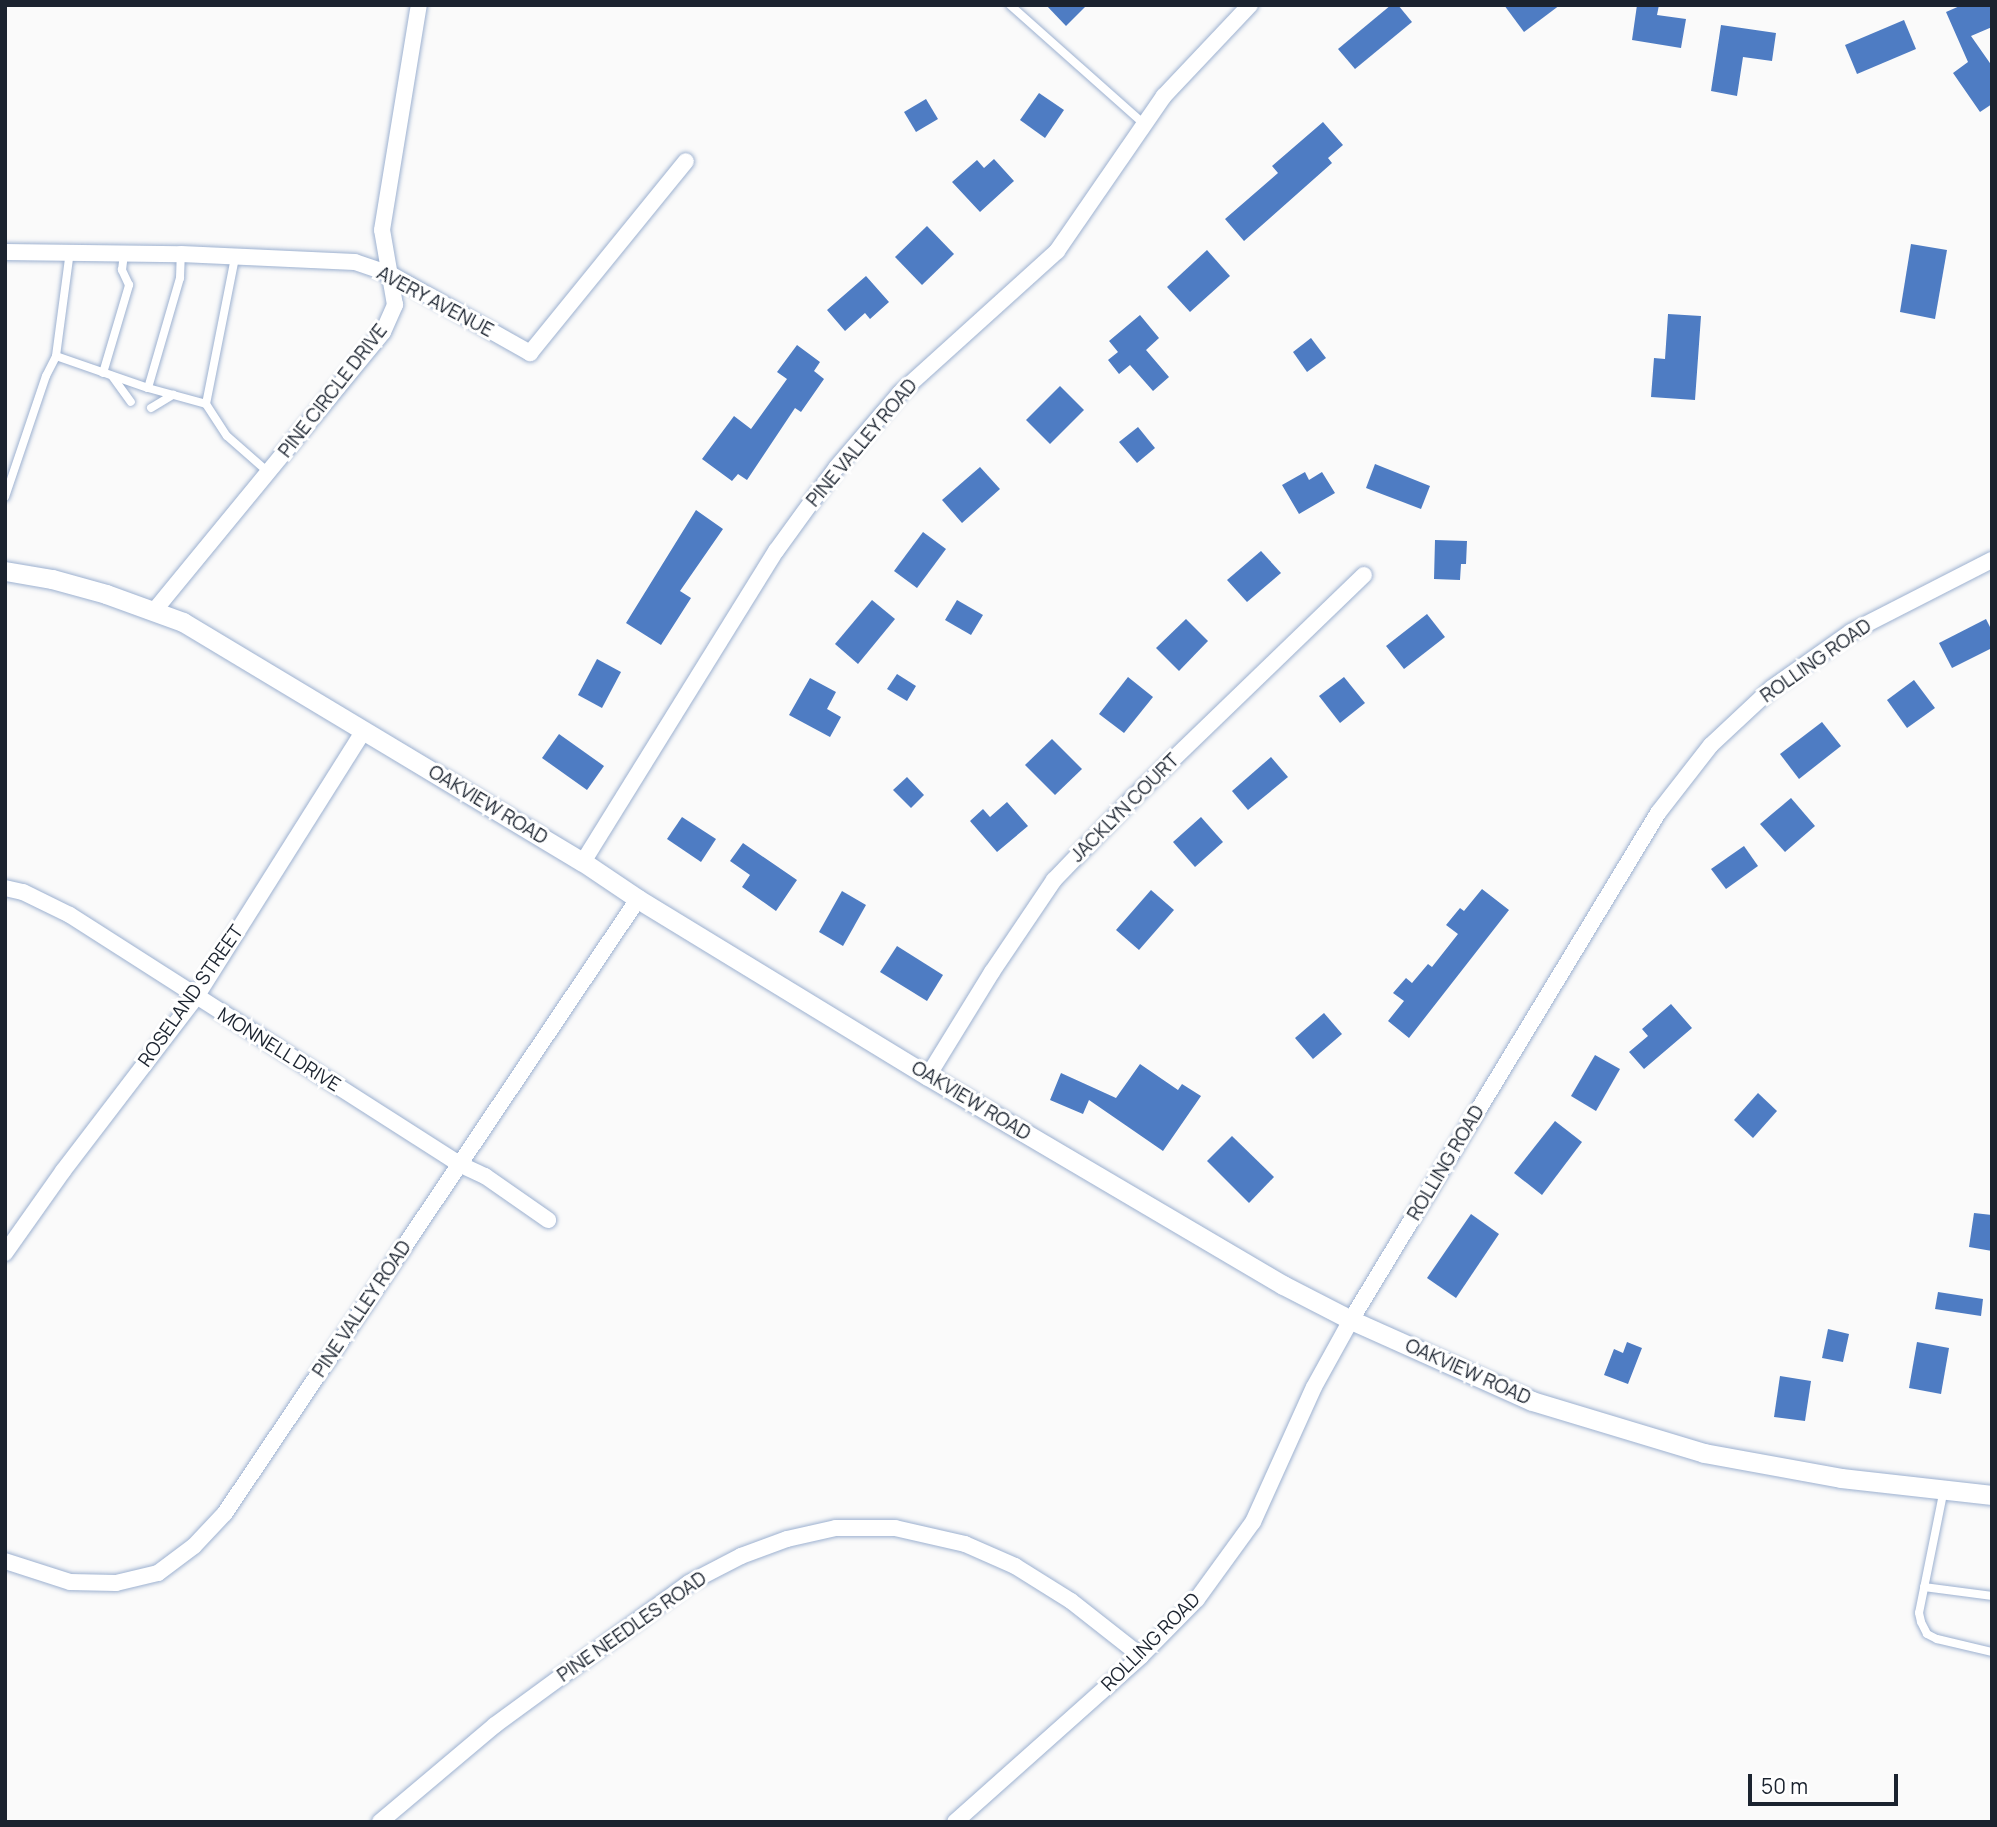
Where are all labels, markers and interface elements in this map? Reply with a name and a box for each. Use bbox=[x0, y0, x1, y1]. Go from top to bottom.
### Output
street label: AVERY AVENUE bbox=[373, 262, 497, 342]
street label: PINE CIRCLE DRIVE bbox=[274, 320, 392, 462]
street label: PINE VALLEY ROAD bbox=[802, 374, 922, 512]
street label: ROLLING ROAD bbox=[1756, 614, 1876, 708]
street label: JACKLYN COURT bbox=[1066, 749, 1184, 867]
street label: OAKVIEW ROAD bbox=[424, 760, 552, 850]
street label: ROSELAND STREET bbox=[134, 921, 248, 1071]
street label: MONNELL DRIVE bbox=[213, 1003, 345, 1097]
street label: OAKVIEW ROAD bbox=[907, 1056, 1035, 1146]
street label: ROLLING ROAD bbox=[1403, 1101, 1489, 1225]
street label: PINE VALLEY ROAD bbox=[308, 1236, 416, 1382]
street label: OAKVIEW ROAD bbox=[1402, 1334, 1534, 1410]
street label: PINE NEEDLES ROAD bbox=[553, 1567, 711, 1687]
street label: ROLLING ROAD bbox=[1097, 1588, 1205, 1696]
scale bar bbox=[1752, 1760, 1902, 1804]
text: 50 m bbox=[1761, 1772, 1808, 1800]

